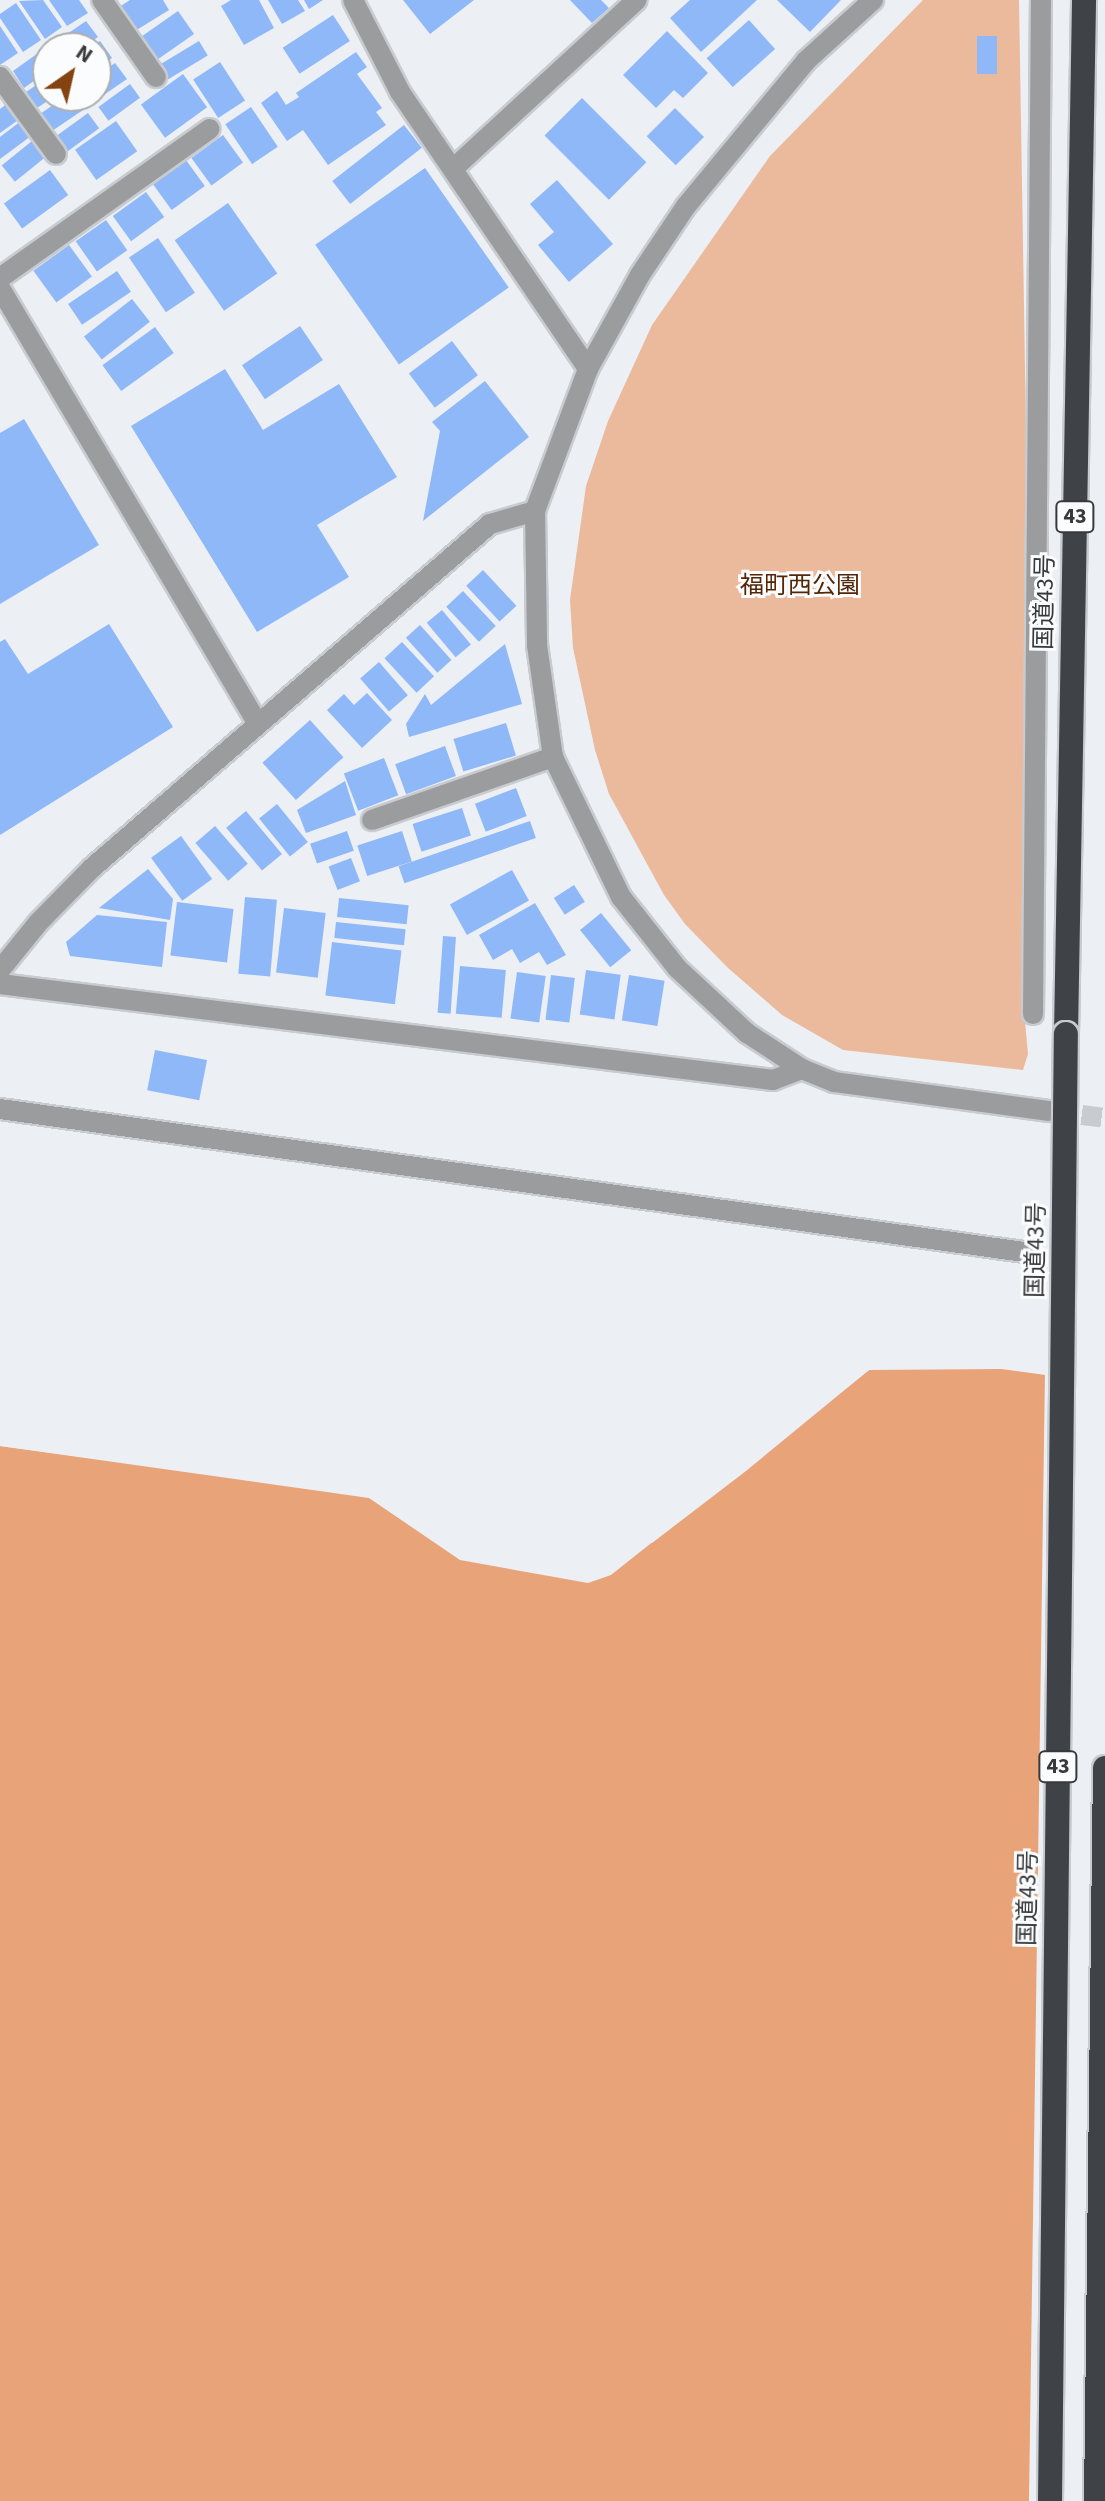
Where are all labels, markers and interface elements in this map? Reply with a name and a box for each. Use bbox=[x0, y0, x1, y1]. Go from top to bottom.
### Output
north arrow bbox=[32, 32, 112, 112]
text: N bbox=[69, 36, 99, 71]
road number: 43 bbox=[1055, 499, 1095, 535]
street label: 国道43号 bbox=[1030, 554, 1060, 650]
park label: 福町西公園 bbox=[740, 572, 860, 600]
street label: 国道43号 bbox=[1021, 1202, 1051, 1298]
road number: 43 bbox=[1038, 1749, 1078, 1785]
street label: 国道43号 bbox=[1013, 1850, 1043, 1946]

